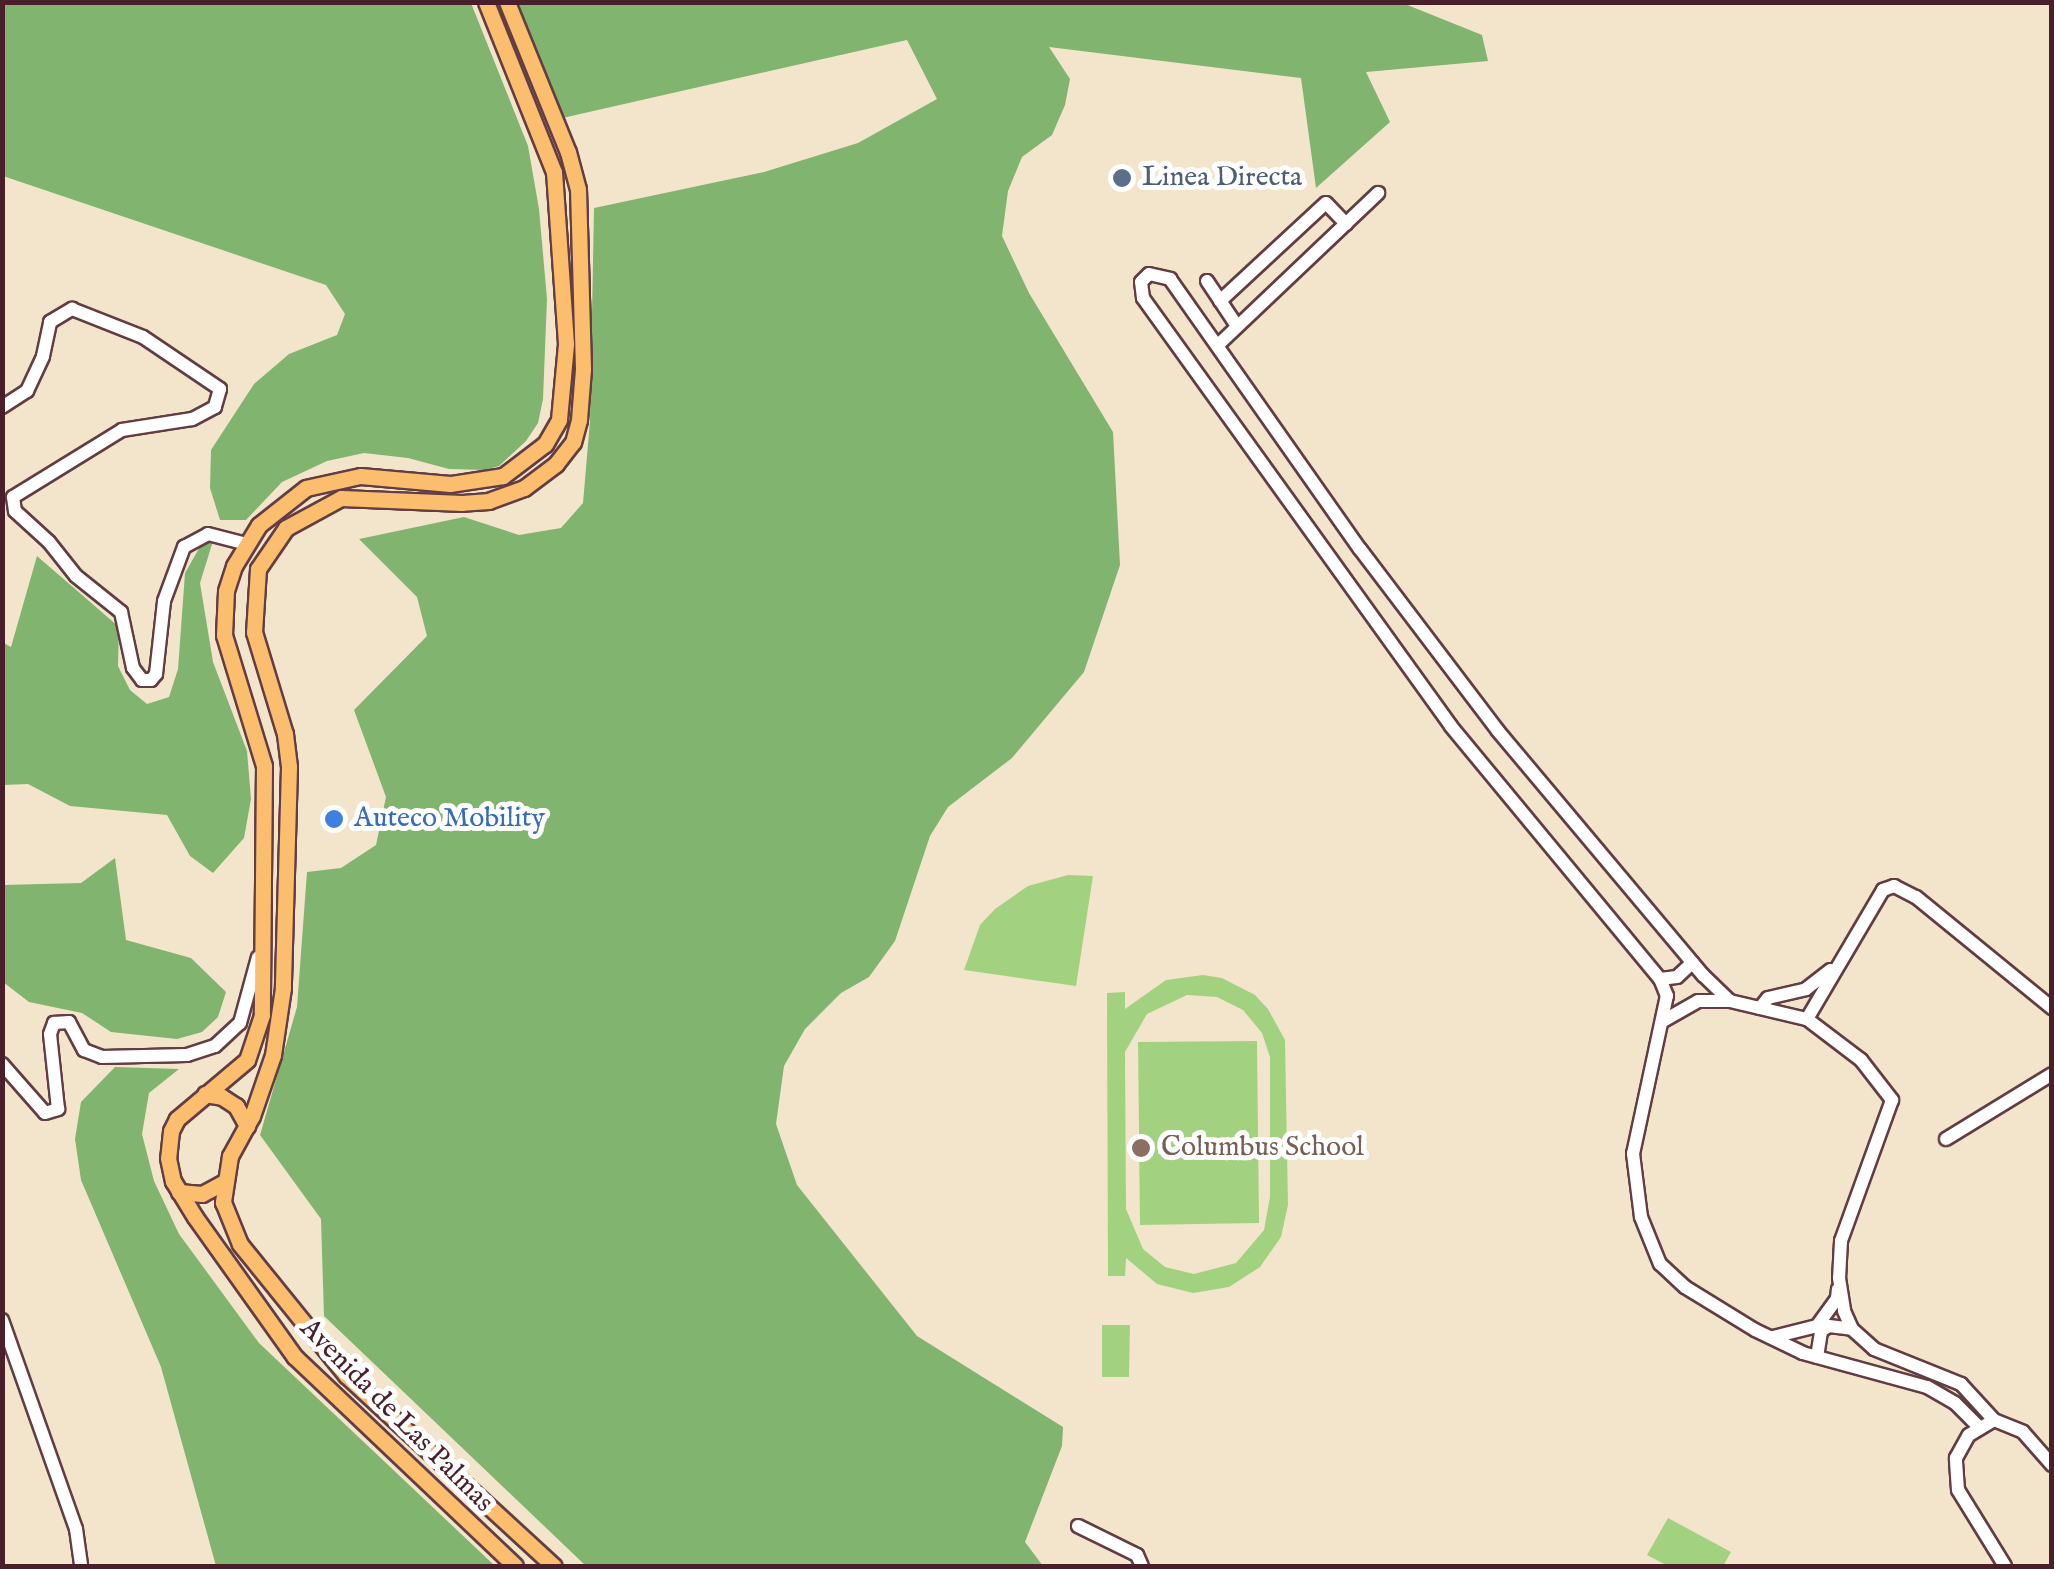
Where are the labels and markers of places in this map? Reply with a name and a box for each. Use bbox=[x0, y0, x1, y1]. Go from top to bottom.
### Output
place label: Linea Directa bbox=[1142, 161, 1302, 195]
marker: Linea Directa bbox=[1111, 167, 1133, 189]
place label: Auteco Mobility bbox=[354, 802, 545, 836]
marker: Auteco Mobility bbox=[323, 808, 345, 830]
place label: Columbus School bbox=[1161, 1131, 1364, 1165]
marker: Columbus School bbox=[1130, 1137, 1152, 1159]

